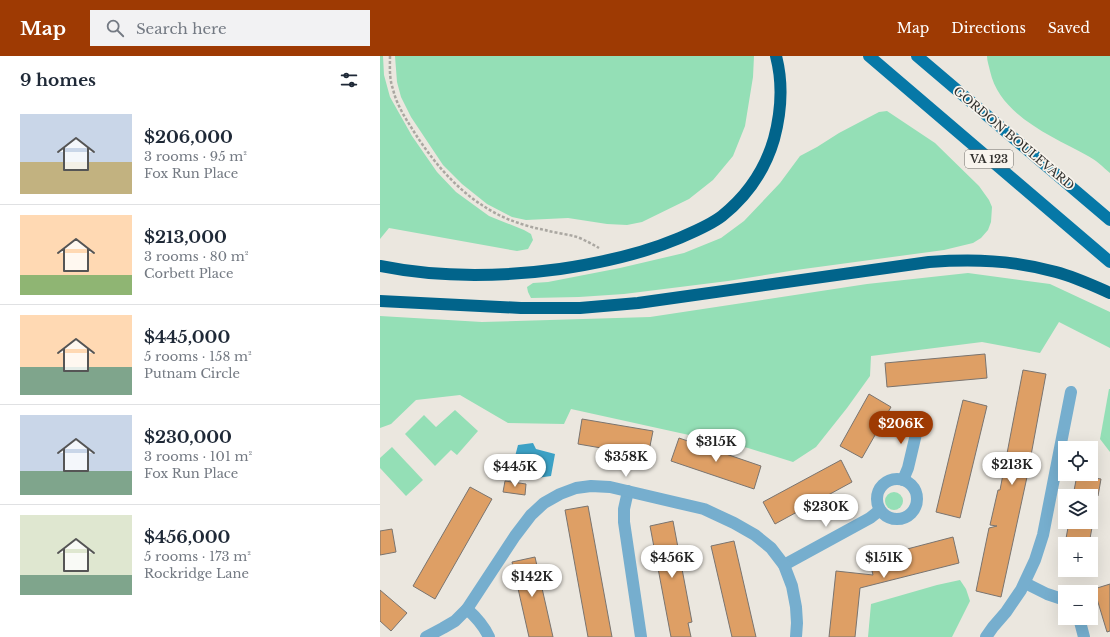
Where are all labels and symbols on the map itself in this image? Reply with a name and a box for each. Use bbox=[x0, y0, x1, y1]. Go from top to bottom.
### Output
street label: GORDON BOULEVARD bbox=[951, 83, 1077, 193]
road number: VA 123 bbox=[965, 150, 1013, 168]
pin: $206K bbox=[873, 411, 929, 445]
pin: $315K bbox=[688, 429, 744, 463]
pin: $358K bbox=[598, 444, 654, 478]
pin: $213K bbox=[984, 452, 1040, 486]
pin: $445K bbox=[487, 454, 543, 488]
pin: $230K bbox=[798, 494, 854, 528]
pin: $456K bbox=[644, 545, 700, 579]
pin: $151K bbox=[856, 545, 912, 579]
pin: $142K bbox=[504, 564, 560, 598]

